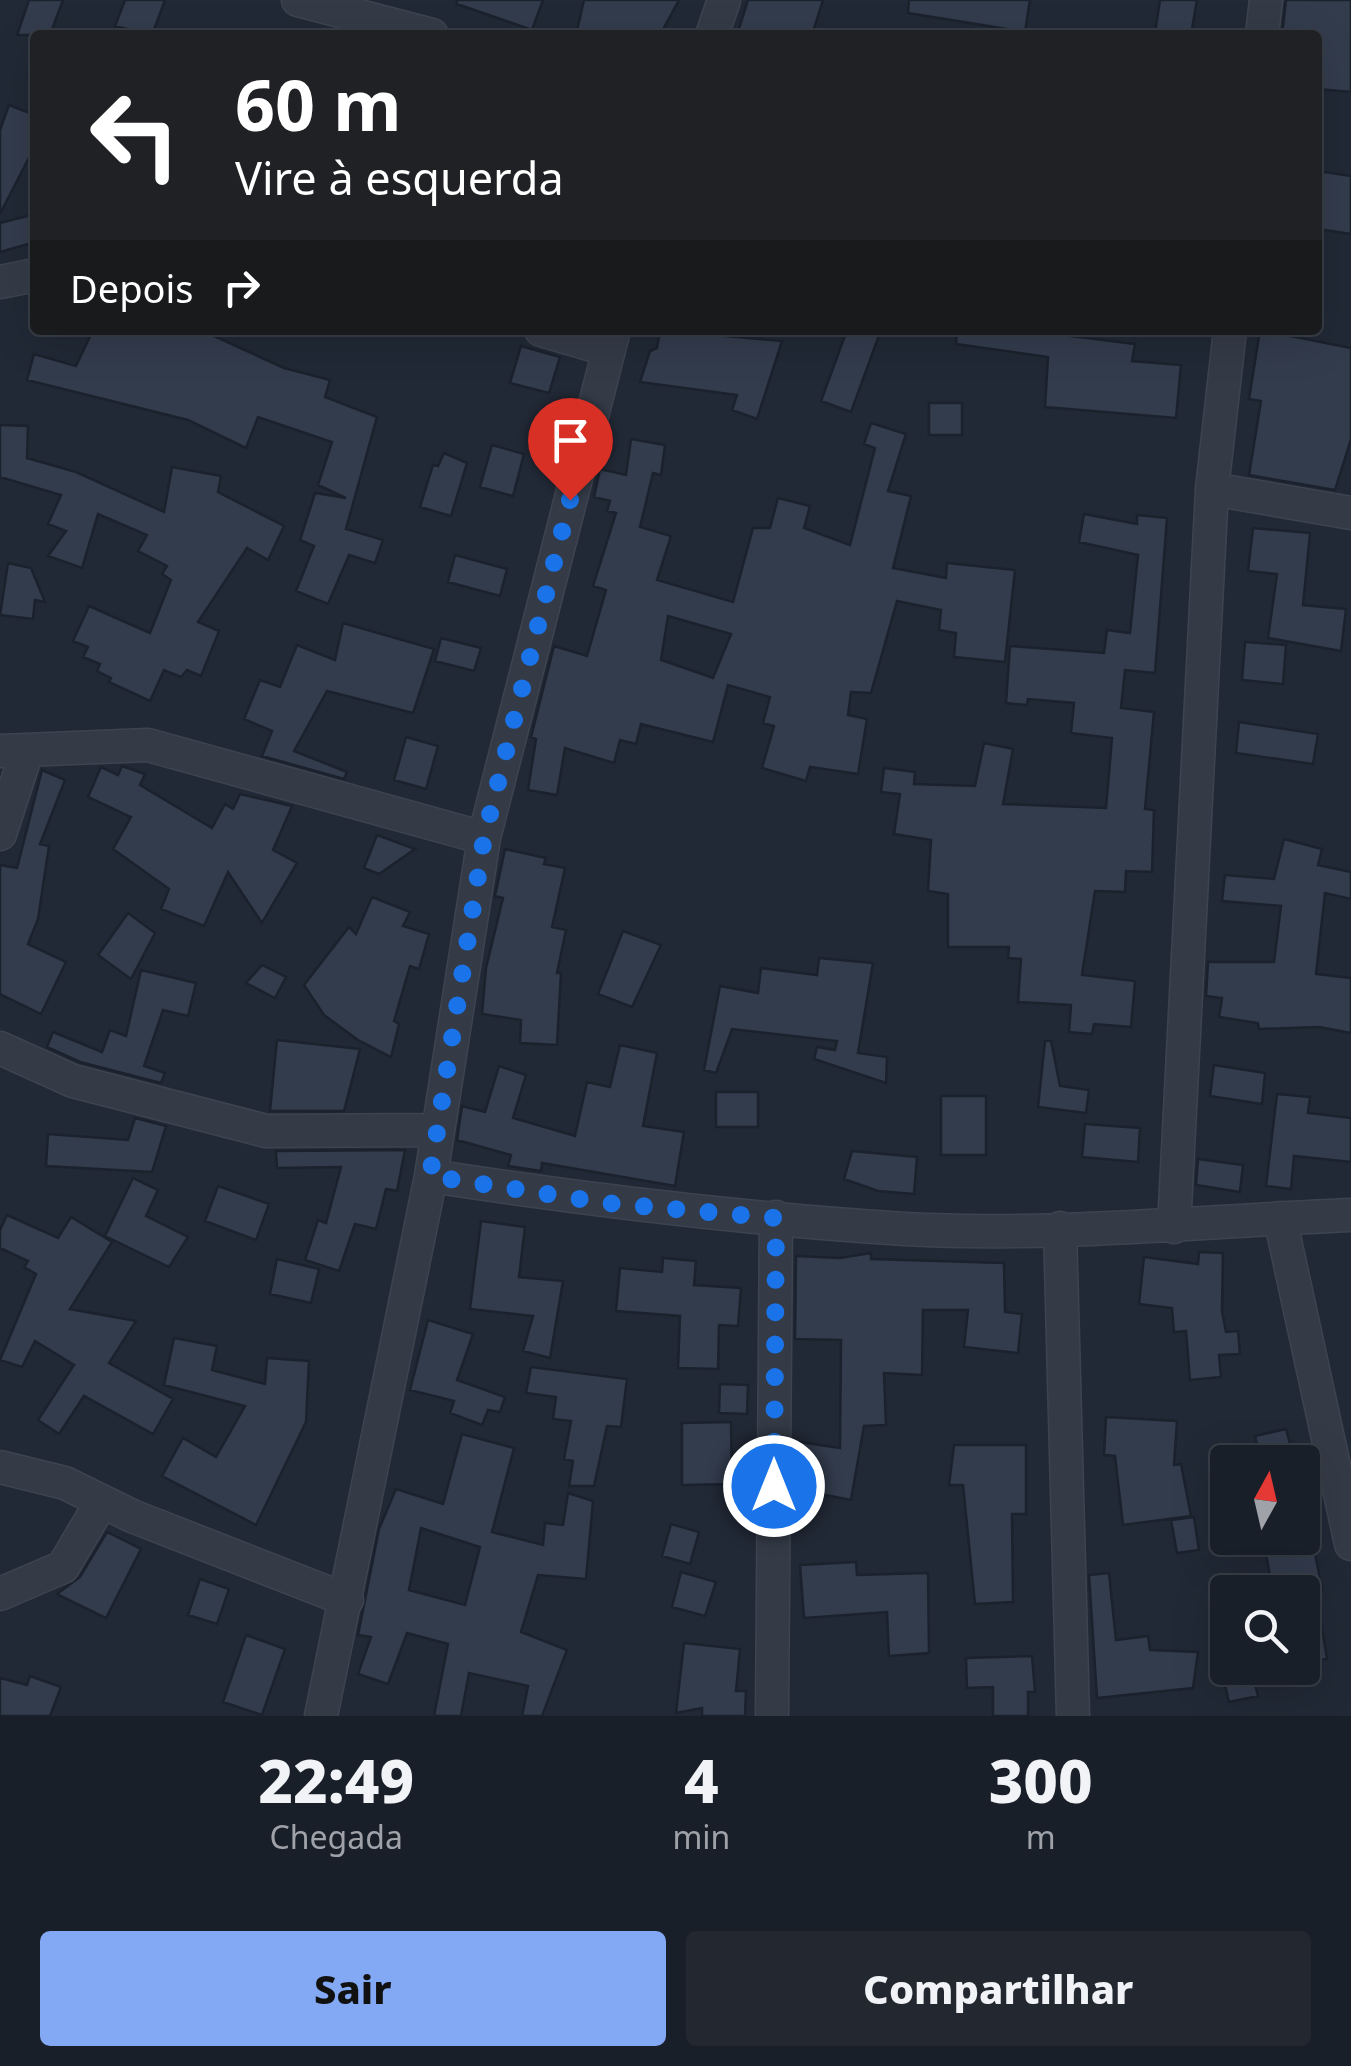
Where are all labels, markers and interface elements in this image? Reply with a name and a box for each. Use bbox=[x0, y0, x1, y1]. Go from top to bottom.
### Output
text: 60 m bbox=[235, 56, 402, 152]
icon: left bbox=[70, 70, 200, 200]
text: Vire à esquerda bbox=[235, 147, 564, 208]
icon: right bbox=[214, 260, 269, 315]
text: Depois bbox=[70, 262, 194, 314]
pin bbox=[528, 398, 613, 501]
icon: arrive bbox=[543, 413, 598, 468]
position arrow bbox=[722, 1434, 826, 1538]
north arrow bbox=[1210, 1445, 1320, 1555]
map controls bbox=[1210, 1445, 1320, 1685]
button: search bbox=[1210, 1575, 1320, 1685]
text: 22:49 bbox=[258, 1739, 414, 1821]
text: 4 bbox=[684, 1739, 719, 1821]
text: 300 bbox=[989, 1739, 1093, 1821]
text: Chegada bbox=[270, 1815, 403, 1858]
text: min bbox=[672, 1815, 730, 1858]
text: m bbox=[1026, 1815, 1056, 1858]
button: Sair bbox=[40, 1931, 666, 2046]
button: Compartilhar bbox=[686, 1931, 1311, 2046]

